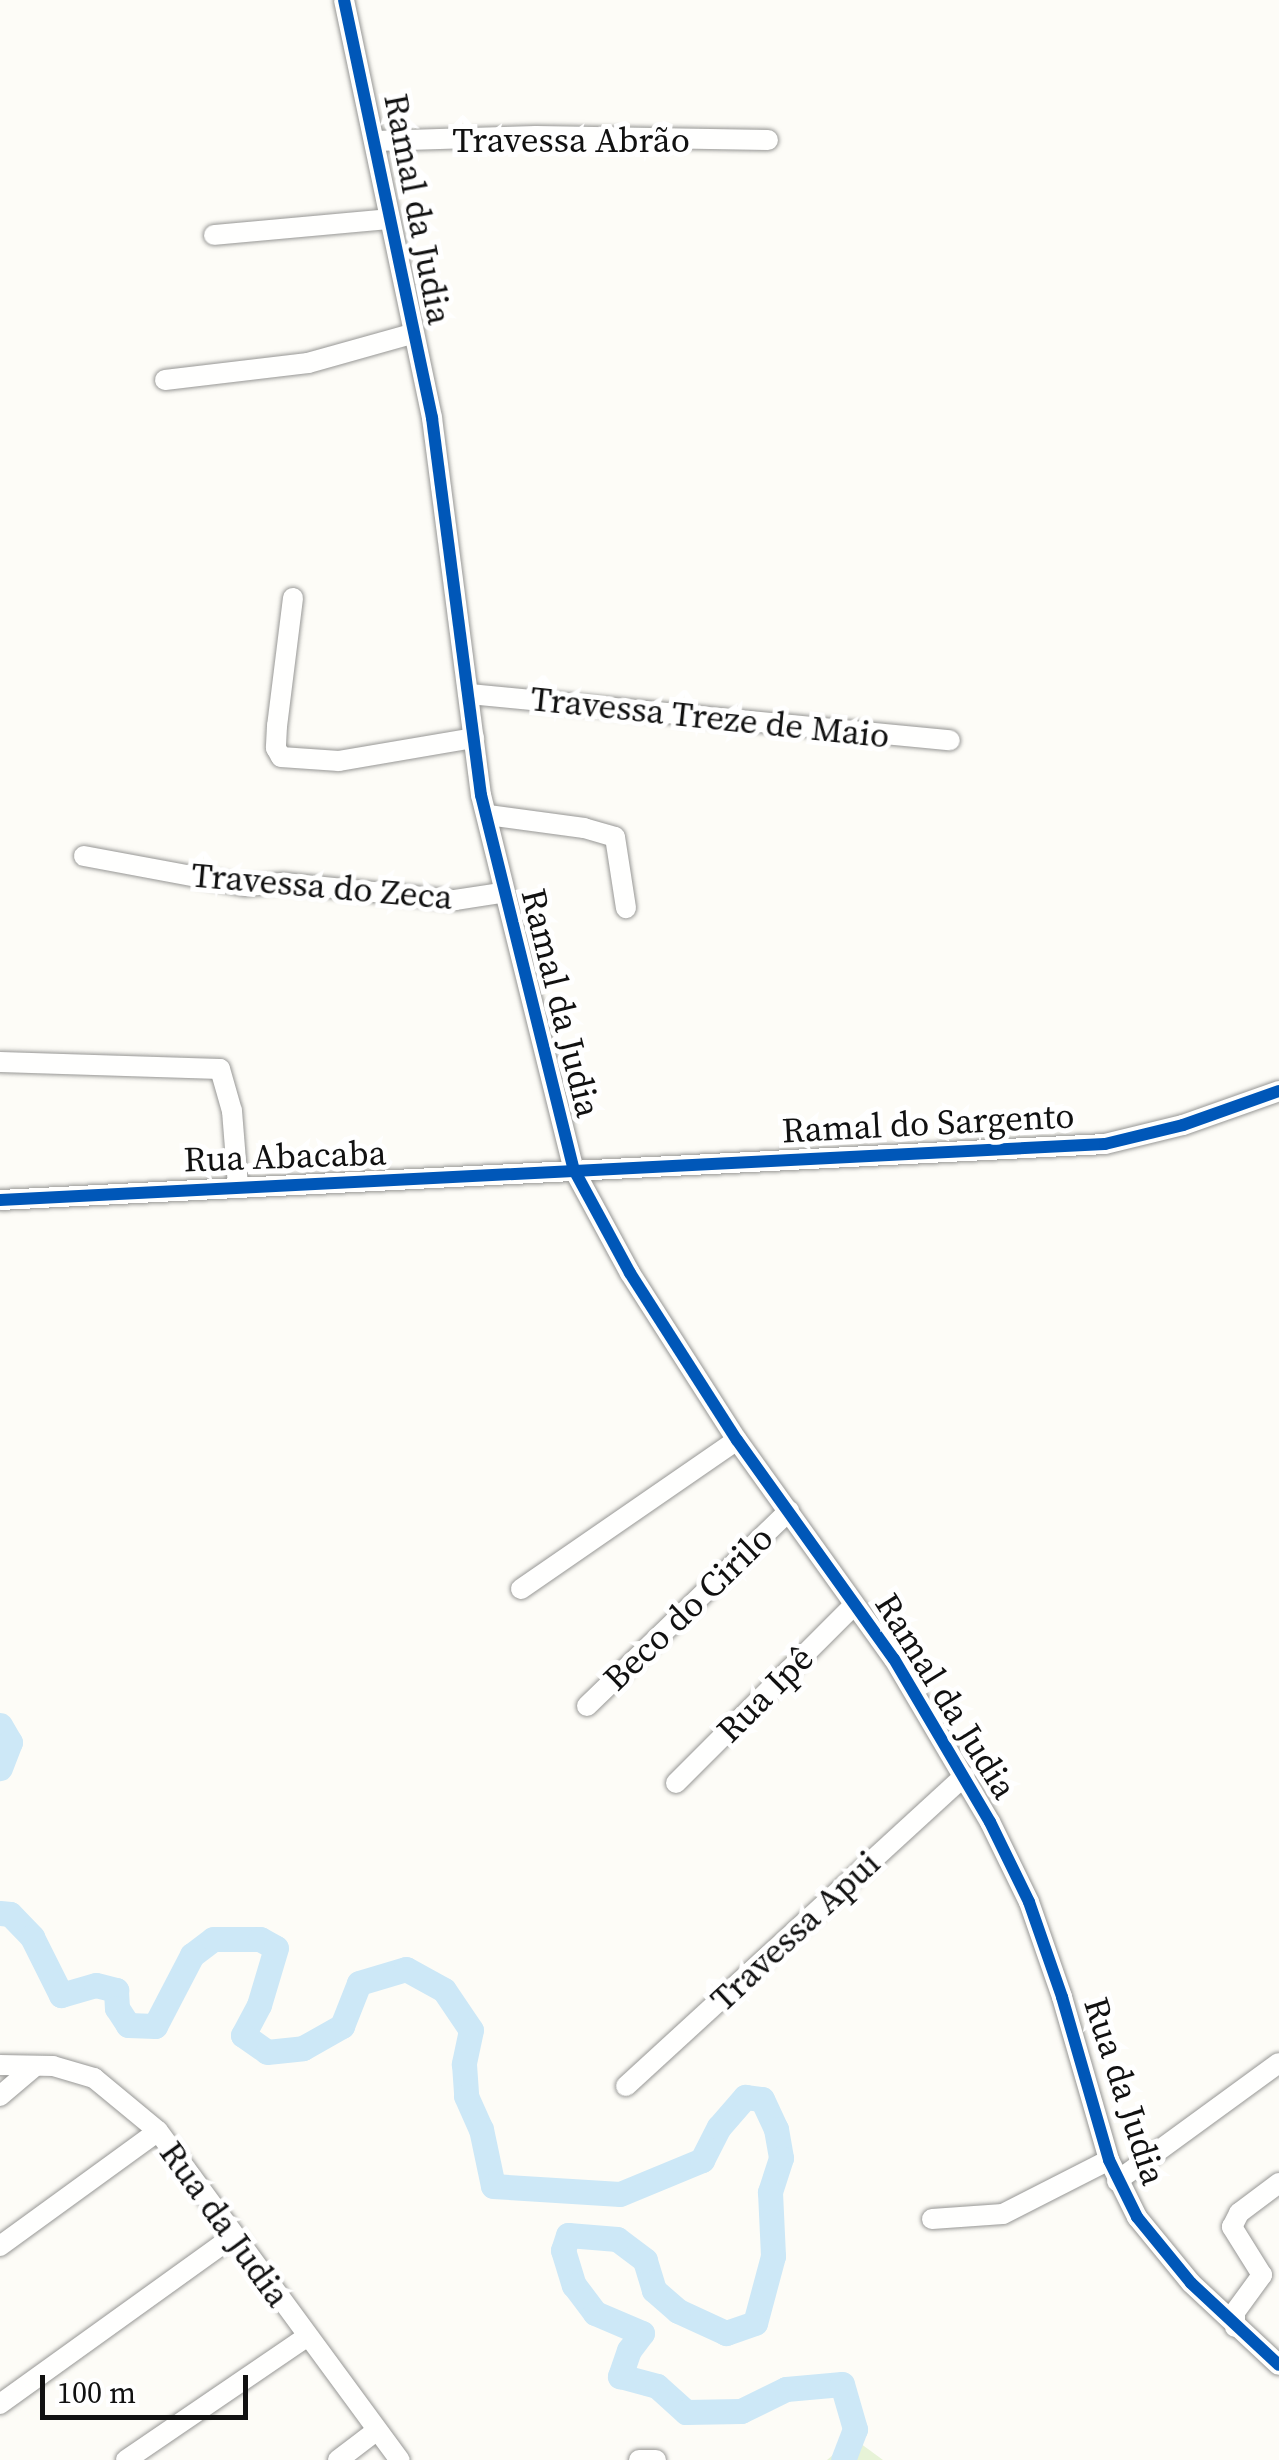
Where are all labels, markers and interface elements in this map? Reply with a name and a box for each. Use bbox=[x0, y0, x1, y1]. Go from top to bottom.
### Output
street label: Ramal da Judia bbox=[375, 90, 461, 328]
street label: Travessa Abrão bbox=[452, 119, 690, 161]
street label: Travessa Treze de Maio bbox=[528, 677, 892, 757]
street label: Travessa do Zeca bbox=[190, 854, 454, 918]
street label: Ramal da Judia bbox=[512, 884, 610, 1122]
street label: Ramal do Sargento bbox=[781, 1094, 1075, 1152]
street label: Rua Abacaba bbox=[183, 1131, 387, 1181]
street label: Beco do Cirilo bbox=[595, 1517, 781, 1699]
street label: Ramal da Judia bbox=[866, 1586, 1026, 1806]
street label: Rua Ipê bbox=[708, 1637, 822, 1751]
street label: Travessa Apui bbox=[702, 1842, 888, 2020]
street label: Rua da Judia bbox=[1075, 1992, 1175, 2190]
street label: Rua da Judia bbox=[151, 2133, 299, 2315]
scale bar bbox=[45, 2355, 252, 2417]
text: 100 m bbox=[57, 2372, 136, 2413]

